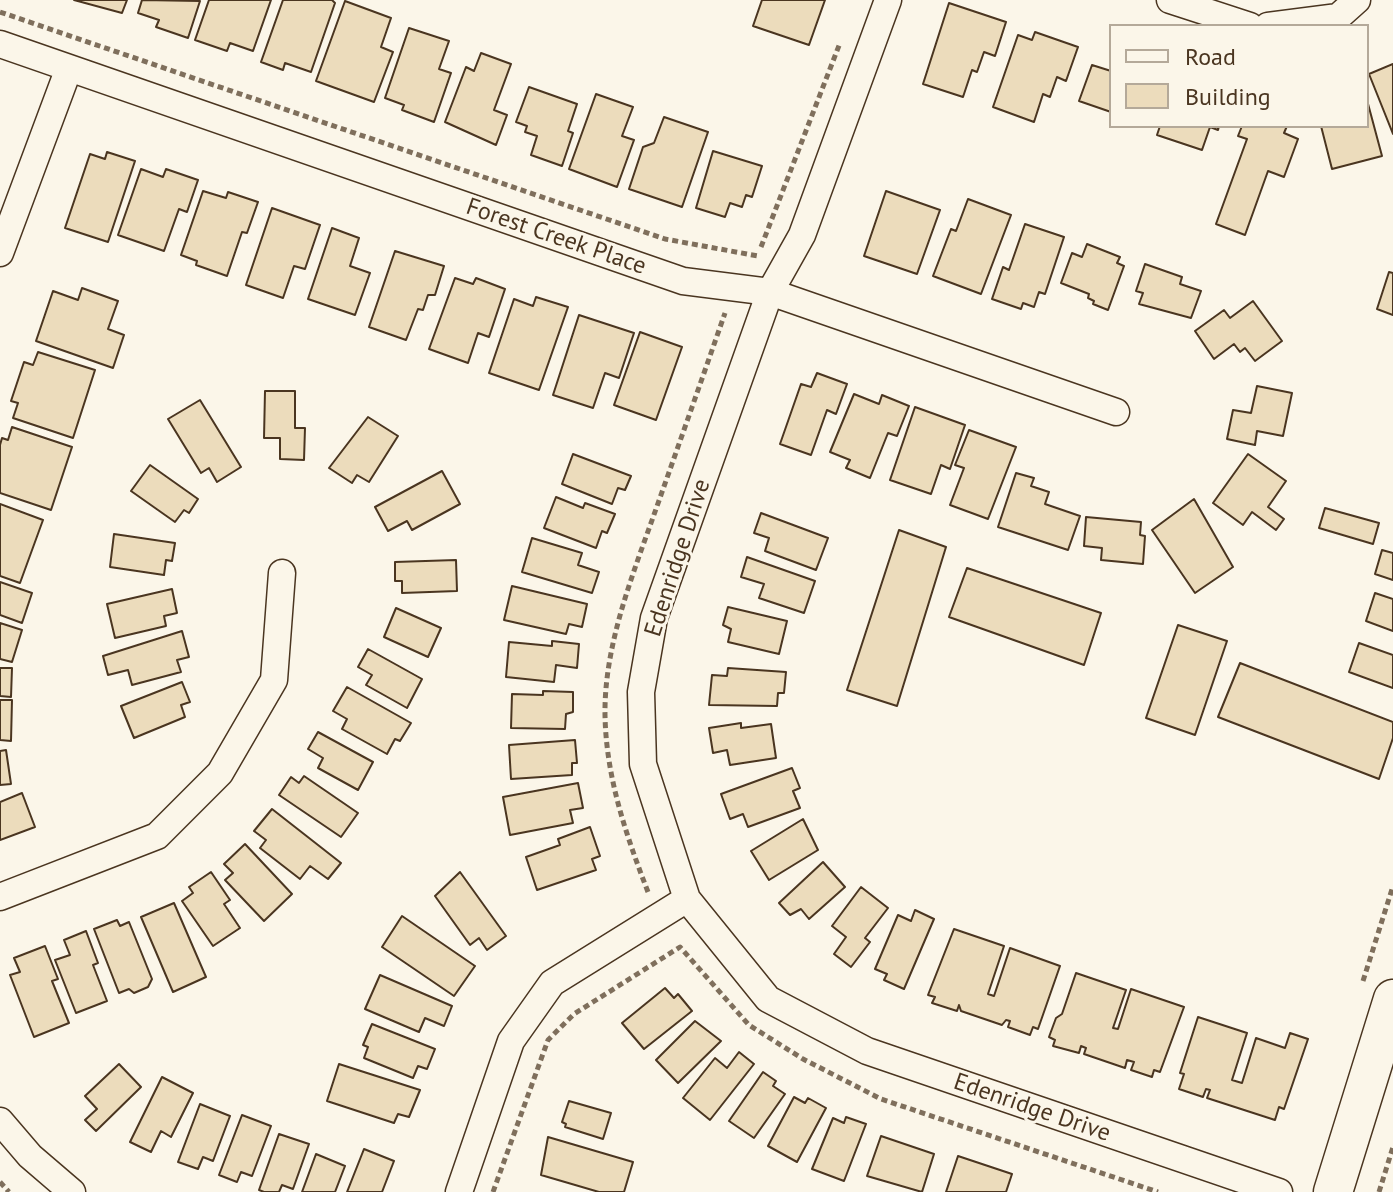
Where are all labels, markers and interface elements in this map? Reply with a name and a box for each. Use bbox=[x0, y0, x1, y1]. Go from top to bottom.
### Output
legend bbox=[1109, 24, 1369, 128]
text: Road bbox=[1185, 41, 1236, 72]
text: Building bbox=[1185, 81, 1271, 112]
street label: Forest Creek Place bbox=[462, 193, 650, 281]
street label: Edenridge Drive bbox=[639, 476, 717, 640]
street label: Edenridge Drive bbox=[950, 1068, 1114, 1148]

